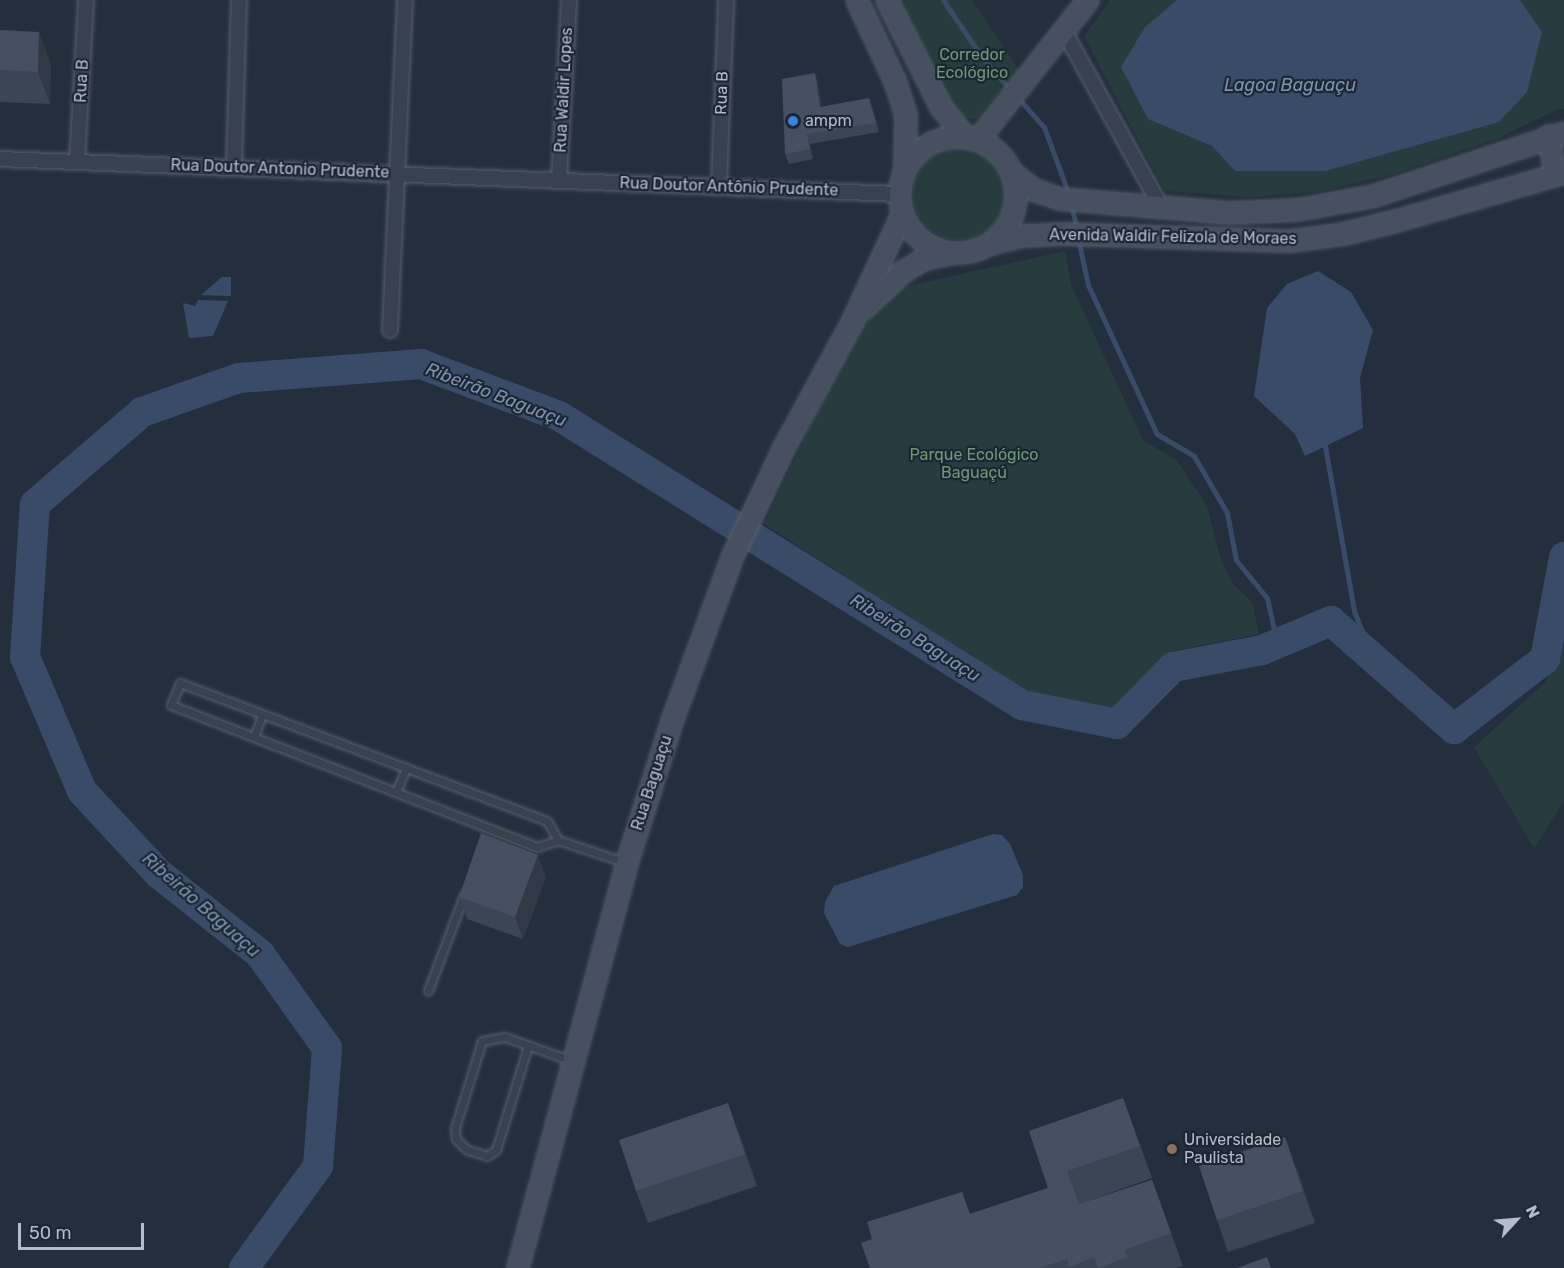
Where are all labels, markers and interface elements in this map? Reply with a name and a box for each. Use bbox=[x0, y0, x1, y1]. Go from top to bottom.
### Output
street label: Rua Waldir Lopes bbox=[551, 27, 577, 153]
park label: Corredor Ecológico bbox=[936, 45, 1008, 83]
street label: Rua B bbox=[71, 59, 93, 103]
street label: Rua B bbox=[712, 71, 732, 115]
water label: Lagoa Baguaçu bbox=[1224, 74, 1356, 96]
place label: ampm bbox=[805, 111, 852, 131]
marker: ampm bbox=[786, 114, 800, 128]
street label: Rua Doutor Antonio Prudente bbox=[170, 156, 390, 182]
street label: Rua Doutor Antônio Prudente bbox=[619, 174, 839, 200]
street label: Avenida Waldir Felizola de Moraes bbox=[1049, 225, 1297, 249]
water label: Ribeirão Baguaçu bbox=[423, 358, 569, 432]
park label: Parque Ecológico Baguaçú bbox=[909, 445, 1039, 483]
water label: Ribeirão Baguaçu bbox=[846, 589, 984, 687]
street label: Rua Baguaçu bbox=[628, 733, 676, 833]
water label: Ribeirão Baguaçu bbox=[138, 848, 264, 962]
place label: Universidade Paulista bbox=[1184, 1130, 1281, 1168]
marker: Universidade Paulista bbox=[1165, 1142, 1179, 1156]
north arrow bbox=[1486, 1190, 1546, 1250]
text: N bbox=[1522, 1203, 1544, 1221]
scale bar bbox=[21, 1211, 147, 1249]
text: 50 m bbox=[29, 1222, 72, 1244]

